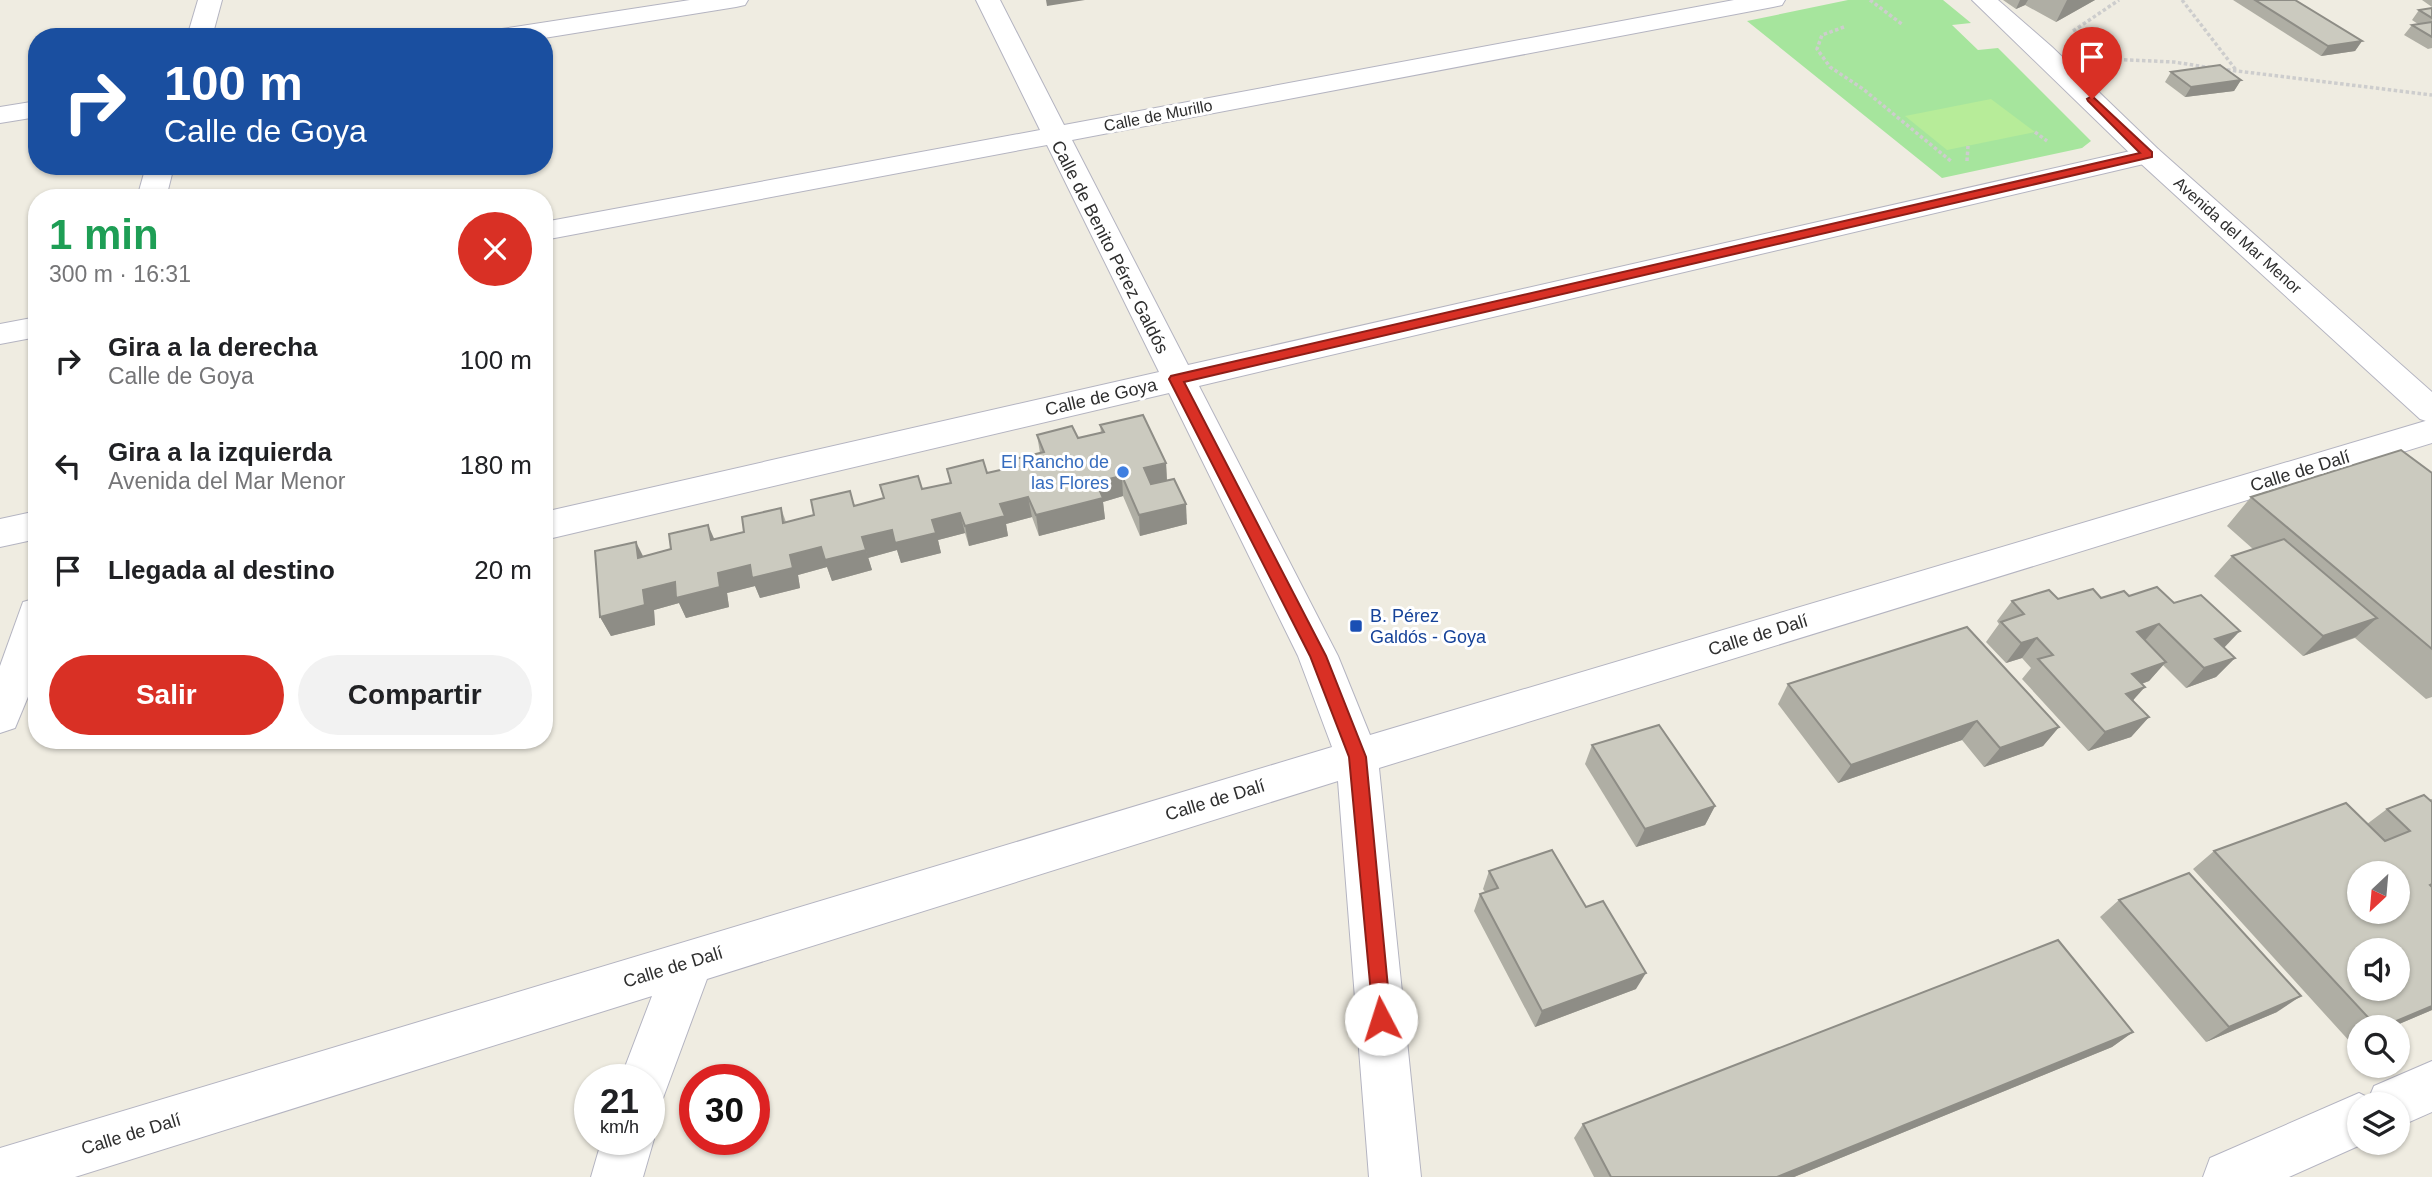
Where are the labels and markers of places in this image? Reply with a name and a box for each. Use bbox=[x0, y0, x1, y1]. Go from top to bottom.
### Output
pin bbox=[2062, 27, 2122, 99]
place label: El Rancho de las Flores bbox=[1001, 452, 1109, 493]
marker: El Rancho de las Flores bbox=[1115, 464, 1131, 480]
place label: B. Pérez Galdós - Goya bbox=[1370, 606, 1487, 647]
marker: B. Pérez Galdós - Goya bbox=[1348, 618, 1364, 634]

